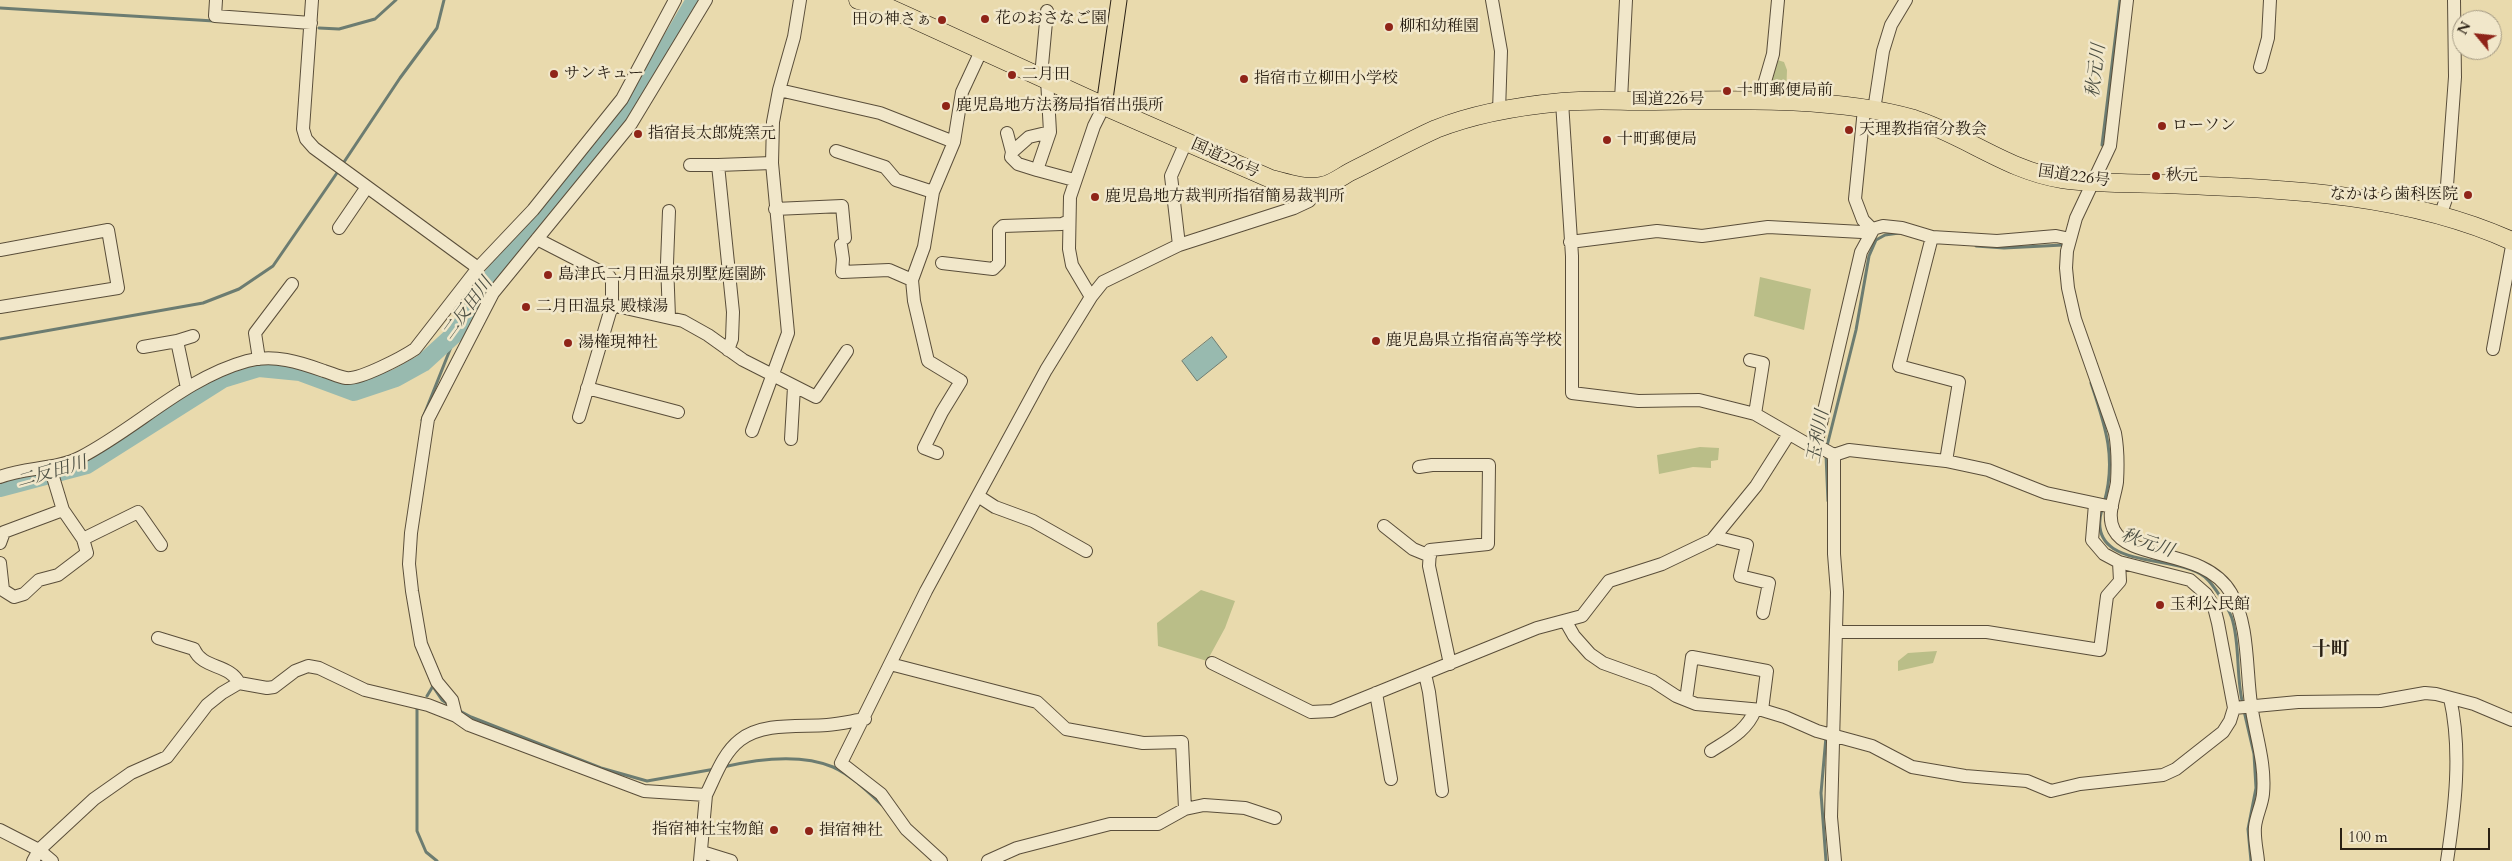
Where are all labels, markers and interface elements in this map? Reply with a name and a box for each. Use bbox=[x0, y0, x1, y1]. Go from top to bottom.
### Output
place label: 花のおさなご園 bbox=[995, 9, 1107, 29]
place label: 田の神さぁ bbox=[852, 10, 932, 30]
north arrow bbox=[2452, 10, 2502, 60]
marker: 花のおさなご園 bbox=[979, 13, 991, 25]
marker: 田の神さぁ bbox=[936, 14, 948, 26]
place label: 柳和幼稚園 bbox=[1399, 17, 1479, 37]
text: N bbox=[2453, 18, 2475, 38]
marker: 柳和幼稚園 bbox=[1383, 21, 1395, 33]
water label: 秋元川 bbox=[2083, 43, 2111, 99]
place label: サンキュー bbox=[564, 64, 644, 84]
place label: 二月田 bbox=[1022, 65, 1070, 85]
marker: サンキュー bbox=[548, 68, 560, 80]
marker: 二月田 bbox=[1006, 69, 1018, 81]
place label: 指宿市立柳田小学校 bbox=[1254, 69, 1398, 89]
marker: 指宿市立柳田小学校 bbox=[1238, 73, 1250, 85]
place label: 十町郵便局前 bbox=[1737, 81, 1833, 101]
marker: 十町郵便局前 bbox=[1721, 85, 1733, 97]
street label: 国道226号 bbox=[1632, 90, 1704, 110]
place label: 鹿児島地方法務局指宿出張所 bbox=[956, 96, 1164, 116]
marker: 鹿児島地方法務局指宿出張所 bbox=[940, 100, 952, 112]
place label: ローソン bbox=[2172, 116, 2236, 136]
place label: 天理教指宿分教会 bbox=[1859, 120, 1987, 140]
marker: ローソン bbox=[2156, 120, 2168, 132]
place label: 指宿長太郎焼窯元 bbox=[648, 124, 776, 144]
marker: 天理教指宿分教会 bbox=[1843, 124, 1855, 136]
marker: 指宿長太郎焼窯元 bbox=[632, 128, 644, 140]
place label: 十町郵便局 bbox=[1617, 130, 1697, 150]
marker: 十町郵便局 bbox=[1601, 134, 1613, 146]
street label: 国道226号 bbox=[1188, 135, 1262, 183]
street label: 国道226号 bbox=[2037, 162, 2111, 192]
place label: 秋元 bbox=[2166, 166, 2198, 186]
marker: 秋元 bbox=[2150, 170, 2162, 182]
place label: なかはら歯科医院 bbox=[2330, 185, 2458, 205]
place label: 鹿児島地方裁判所指宿簡易裁判所 bbox=[1105, 187, 1345, 207]
marker: なかはら歯科医院 bbox=[2462, 189, 2474, 201]
marker: 鹿児島地方裁判所指宿簡易裁判所 bbox=[1089, 191, 1101, 203]
place label: 島津氏二月田温泉別墅庭園跡 bbox=[558, 265, 766, 285]
marker: 島津氏二月田温泉別墅庭園跡 bbox=[542, 269, 554, 281]
water label: 二反田川 bbox=[438, 274, 498, 344]
place label: 二月田温泉 殿様湯 bbox=[536, 297, 668, 317]
marker: 二月田温泉 殿様湯 bbox=[520, 301, 532, 313]
place label: 鹿児島県立指宿高等学校 bbox=[1386, 331, 1562, 351]
place label: 湯権現神社 bbox=[578, 333, 658, 353]
marker: 鹿児島県立指宿高等学校 bbox=[1370, 335, 1382, 347]
marker: 湯権現神社 bbox=[562, 337, 574, 349]
water label: 玉利川 bbox=[1804, 409, 1834, 465]
water label: 二反田川 bbox=[14, 453, 90, 493]
water label: 秋元川 bbox=[2118, 525, 2176, 563]
place label: 玉利公民館 bbox=[2170, 595, 2250, 615]
marker: 玉利公民館 bbox=[2154, 599, 2166, 611]
district label: 十町 bbox=[2312, 640, 2350, 662]
scale bar bbox=[2342, 818, 2492, 850]
place label: 指宿神社宝物館 bbox=[652, 820, 764, 840]
place label: 揖宿神社 bbox=[819, 821, 883, 841]
marker: 指宿神社宝物館 bbox=[768, 824, 780, 836]
marker: 揖宿神社 bbox=[803, 825, 815, 837]
text: 100 m bbox=[2348, 827, 2388, 847]

